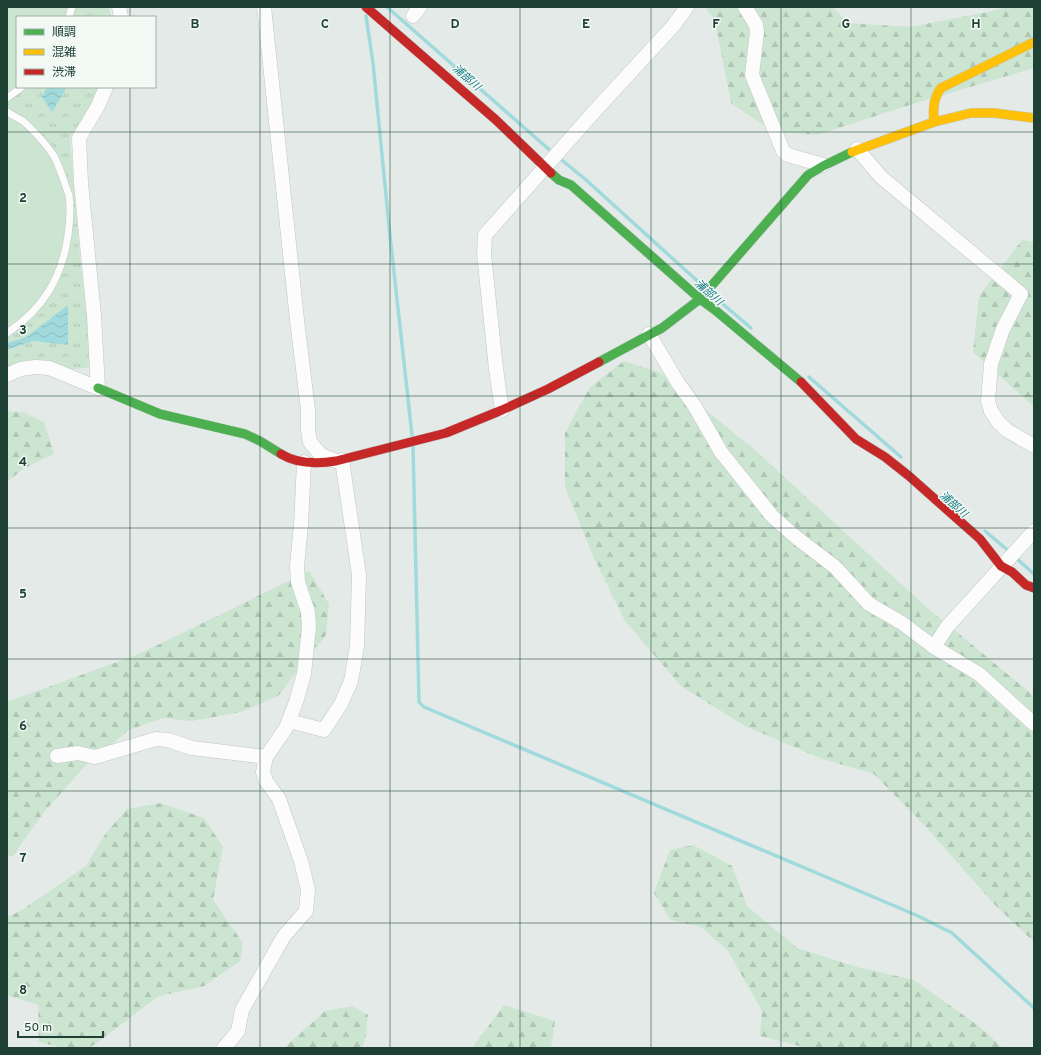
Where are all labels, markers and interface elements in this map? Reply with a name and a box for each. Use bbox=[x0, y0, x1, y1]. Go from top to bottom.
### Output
legend bbox=[16, 16, 156, 88]
text: B bbox=[191, 17, 200, 33]
text: C bbox=[321, 17, 329, 33]
text: D bbox=[450, 17, 460, 33]
text: E bbox=[582, 17, 590, 33]
text: F bbox=[712, 17, 720, 33]
text: G bbox=[842, 17, 851, 33]
text: H bbox=[971, 17, 981, 33]
text: 順調 bbox=[52, 25, 76, 41]
text: 混雑 bbox=[52, 45, 76, 61]
water label: 浦部川 bbox=[449, 62, 484, 95]
text: 渋滞 bbox=[52, 65, 76, 81]
text: 2 bbox=[19, 191, 27, 207]
water label: 浦部川 bbox=[691, 277, 726, 310]
text: 3 bbox=[19, 323, 27, 339]
text: 4 bbox=[19, 455, 27, 471]
water label: 浦部川 bbox=[936, 489, 971, 522]
text: 5 bbox=[19, 587, 27, 603]
text: 6 bbox=[19, 719, 27, 735]
text: 7 bbox=[20, 851, 27, 867]
text: 8 bbox=[19, 983, 27, 999]
scale bar bbox=[18, 1013, 103, 1039]
text: 50 m bbox=[24, 1020, 52, 1036]

